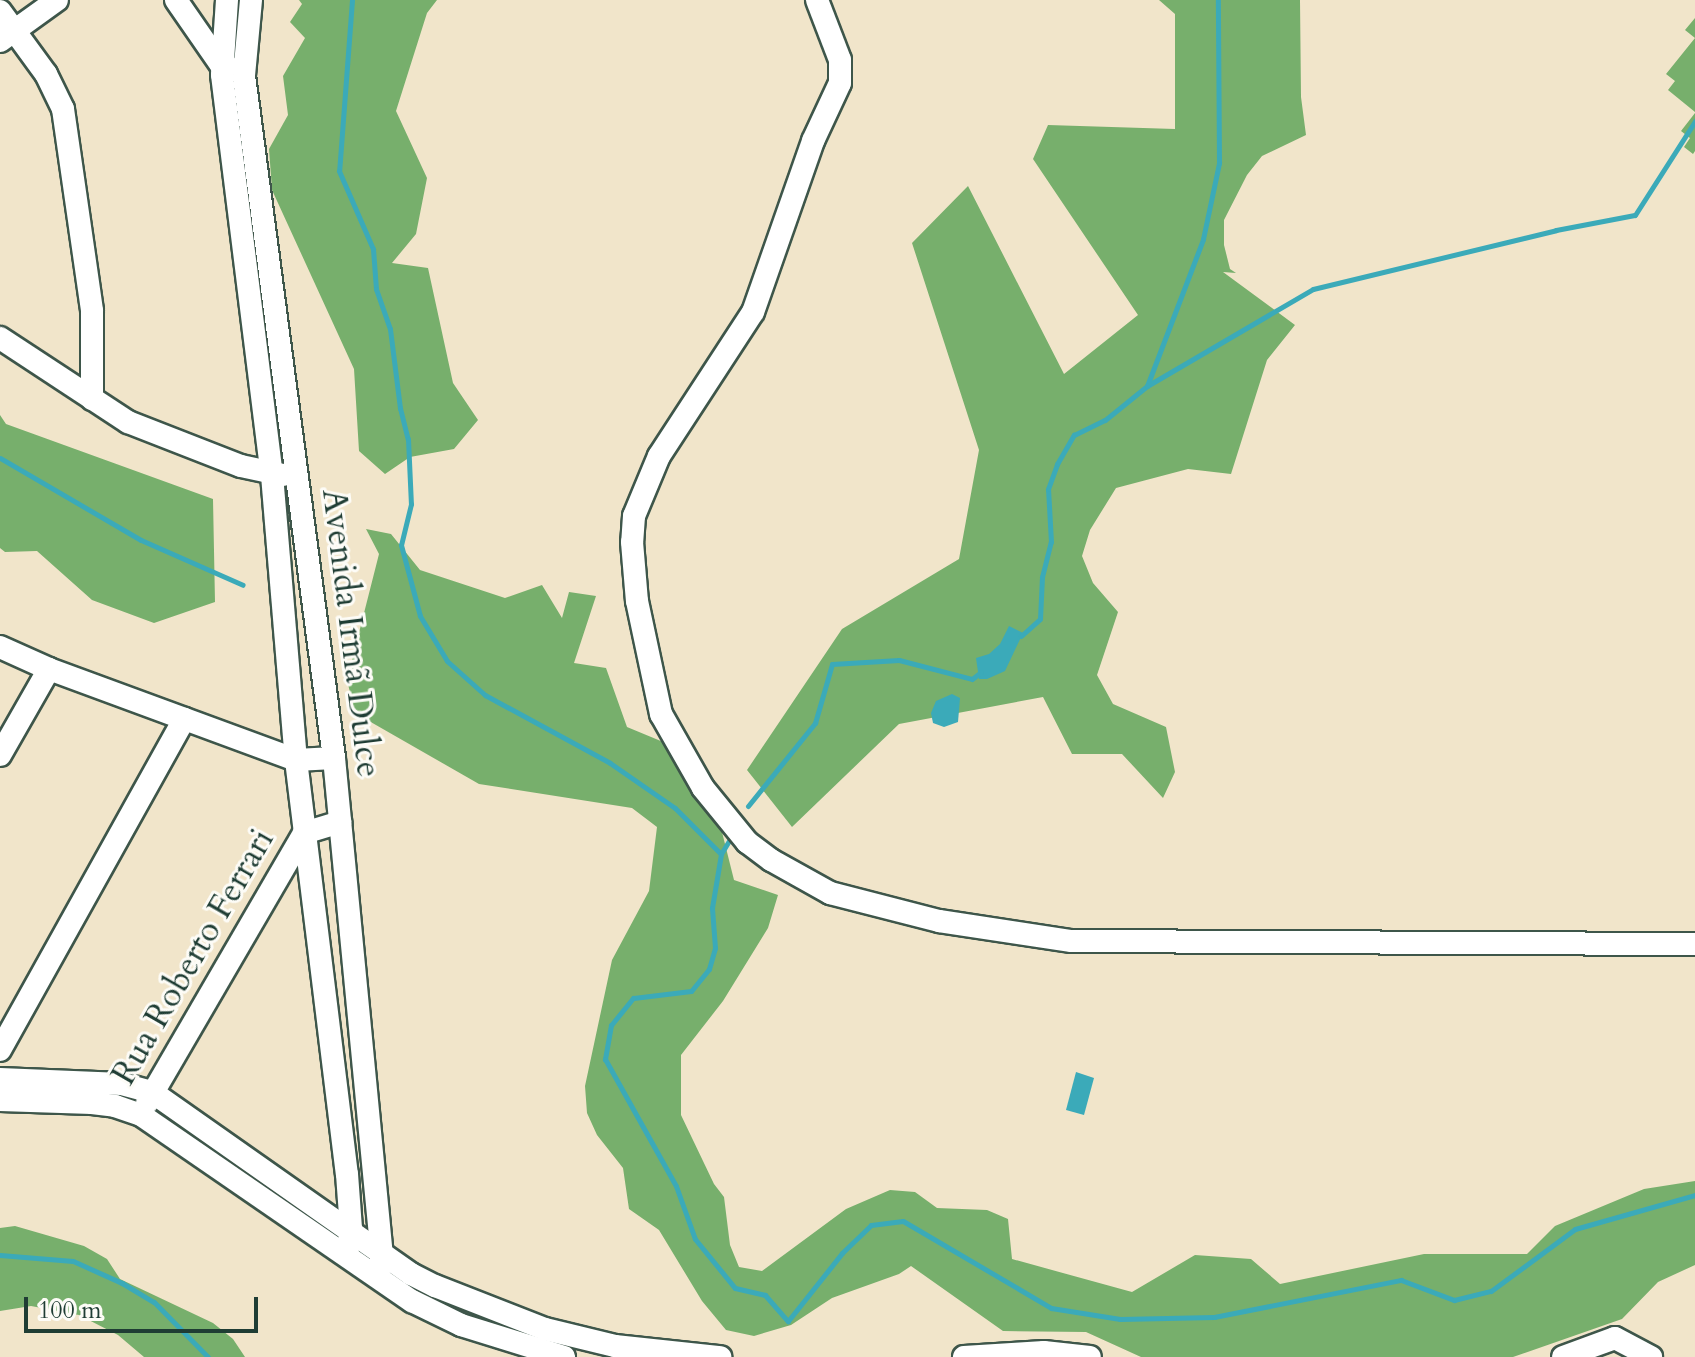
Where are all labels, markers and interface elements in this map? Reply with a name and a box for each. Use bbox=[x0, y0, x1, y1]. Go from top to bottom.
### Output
street label: Avenida Irmã Dulce bbox=[313, 486, 389, 780]
street label: Rua Roberto Ferrari bbox=[103, 822, 283, 1092]
scale bar bbox=[28, 1281, 262, 1331]
text: 100 m bbox=[38, 1294, 102, 1327]

